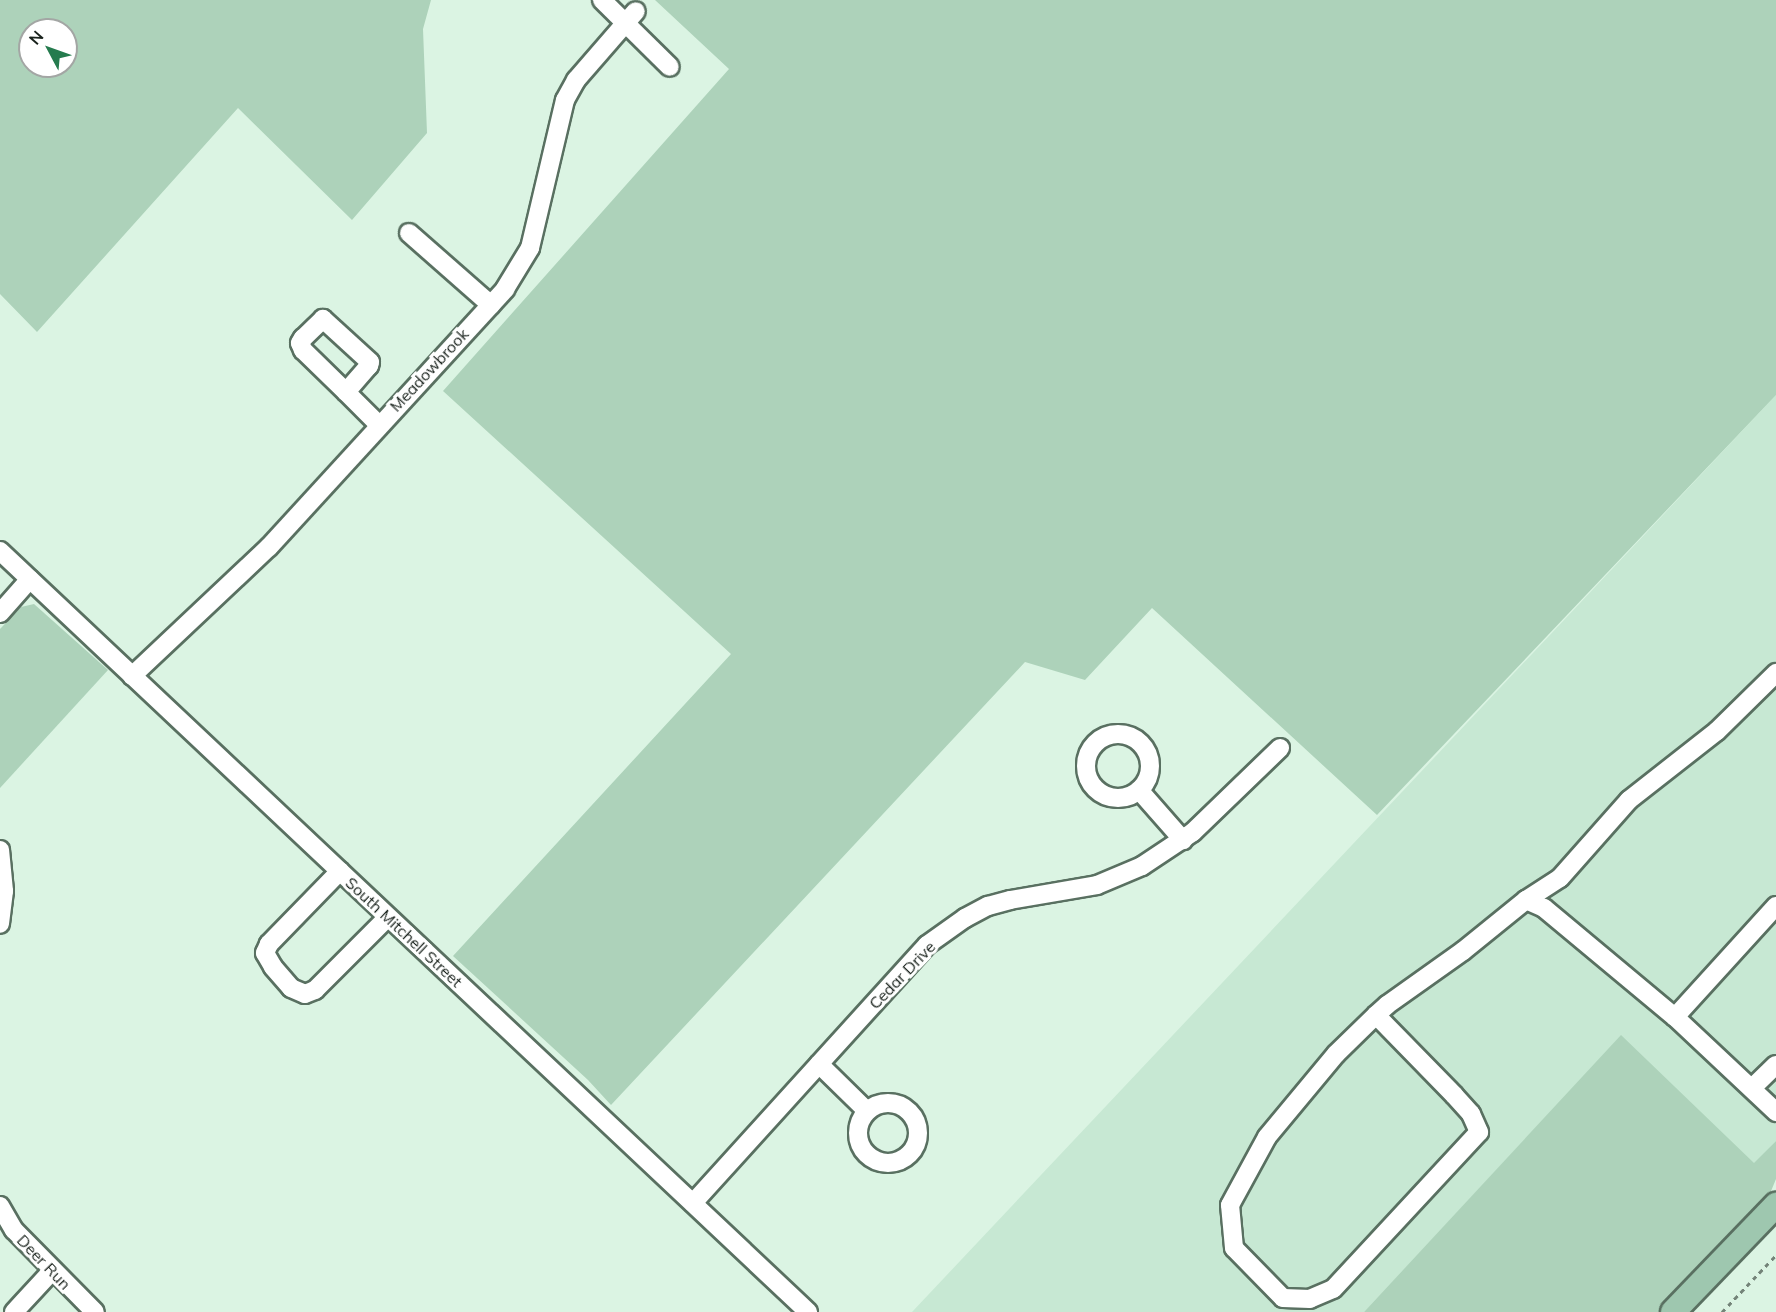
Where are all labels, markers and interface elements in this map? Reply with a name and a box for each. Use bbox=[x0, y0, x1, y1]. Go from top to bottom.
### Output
north arrow bbox=[18, 18, 78, 78]
text: N bbox=[24, 26, 47, 49]
street label: Meadowbrook bbox=[386, 325, 472, 415]
street label: South Mitchell Street bbox=[342, 873, 466, 991]
street label: Cedar Drive bbox=[865, 937, 939, 1013]
street label: Deer Run bbox=[13, 1231, 75, 1293]

